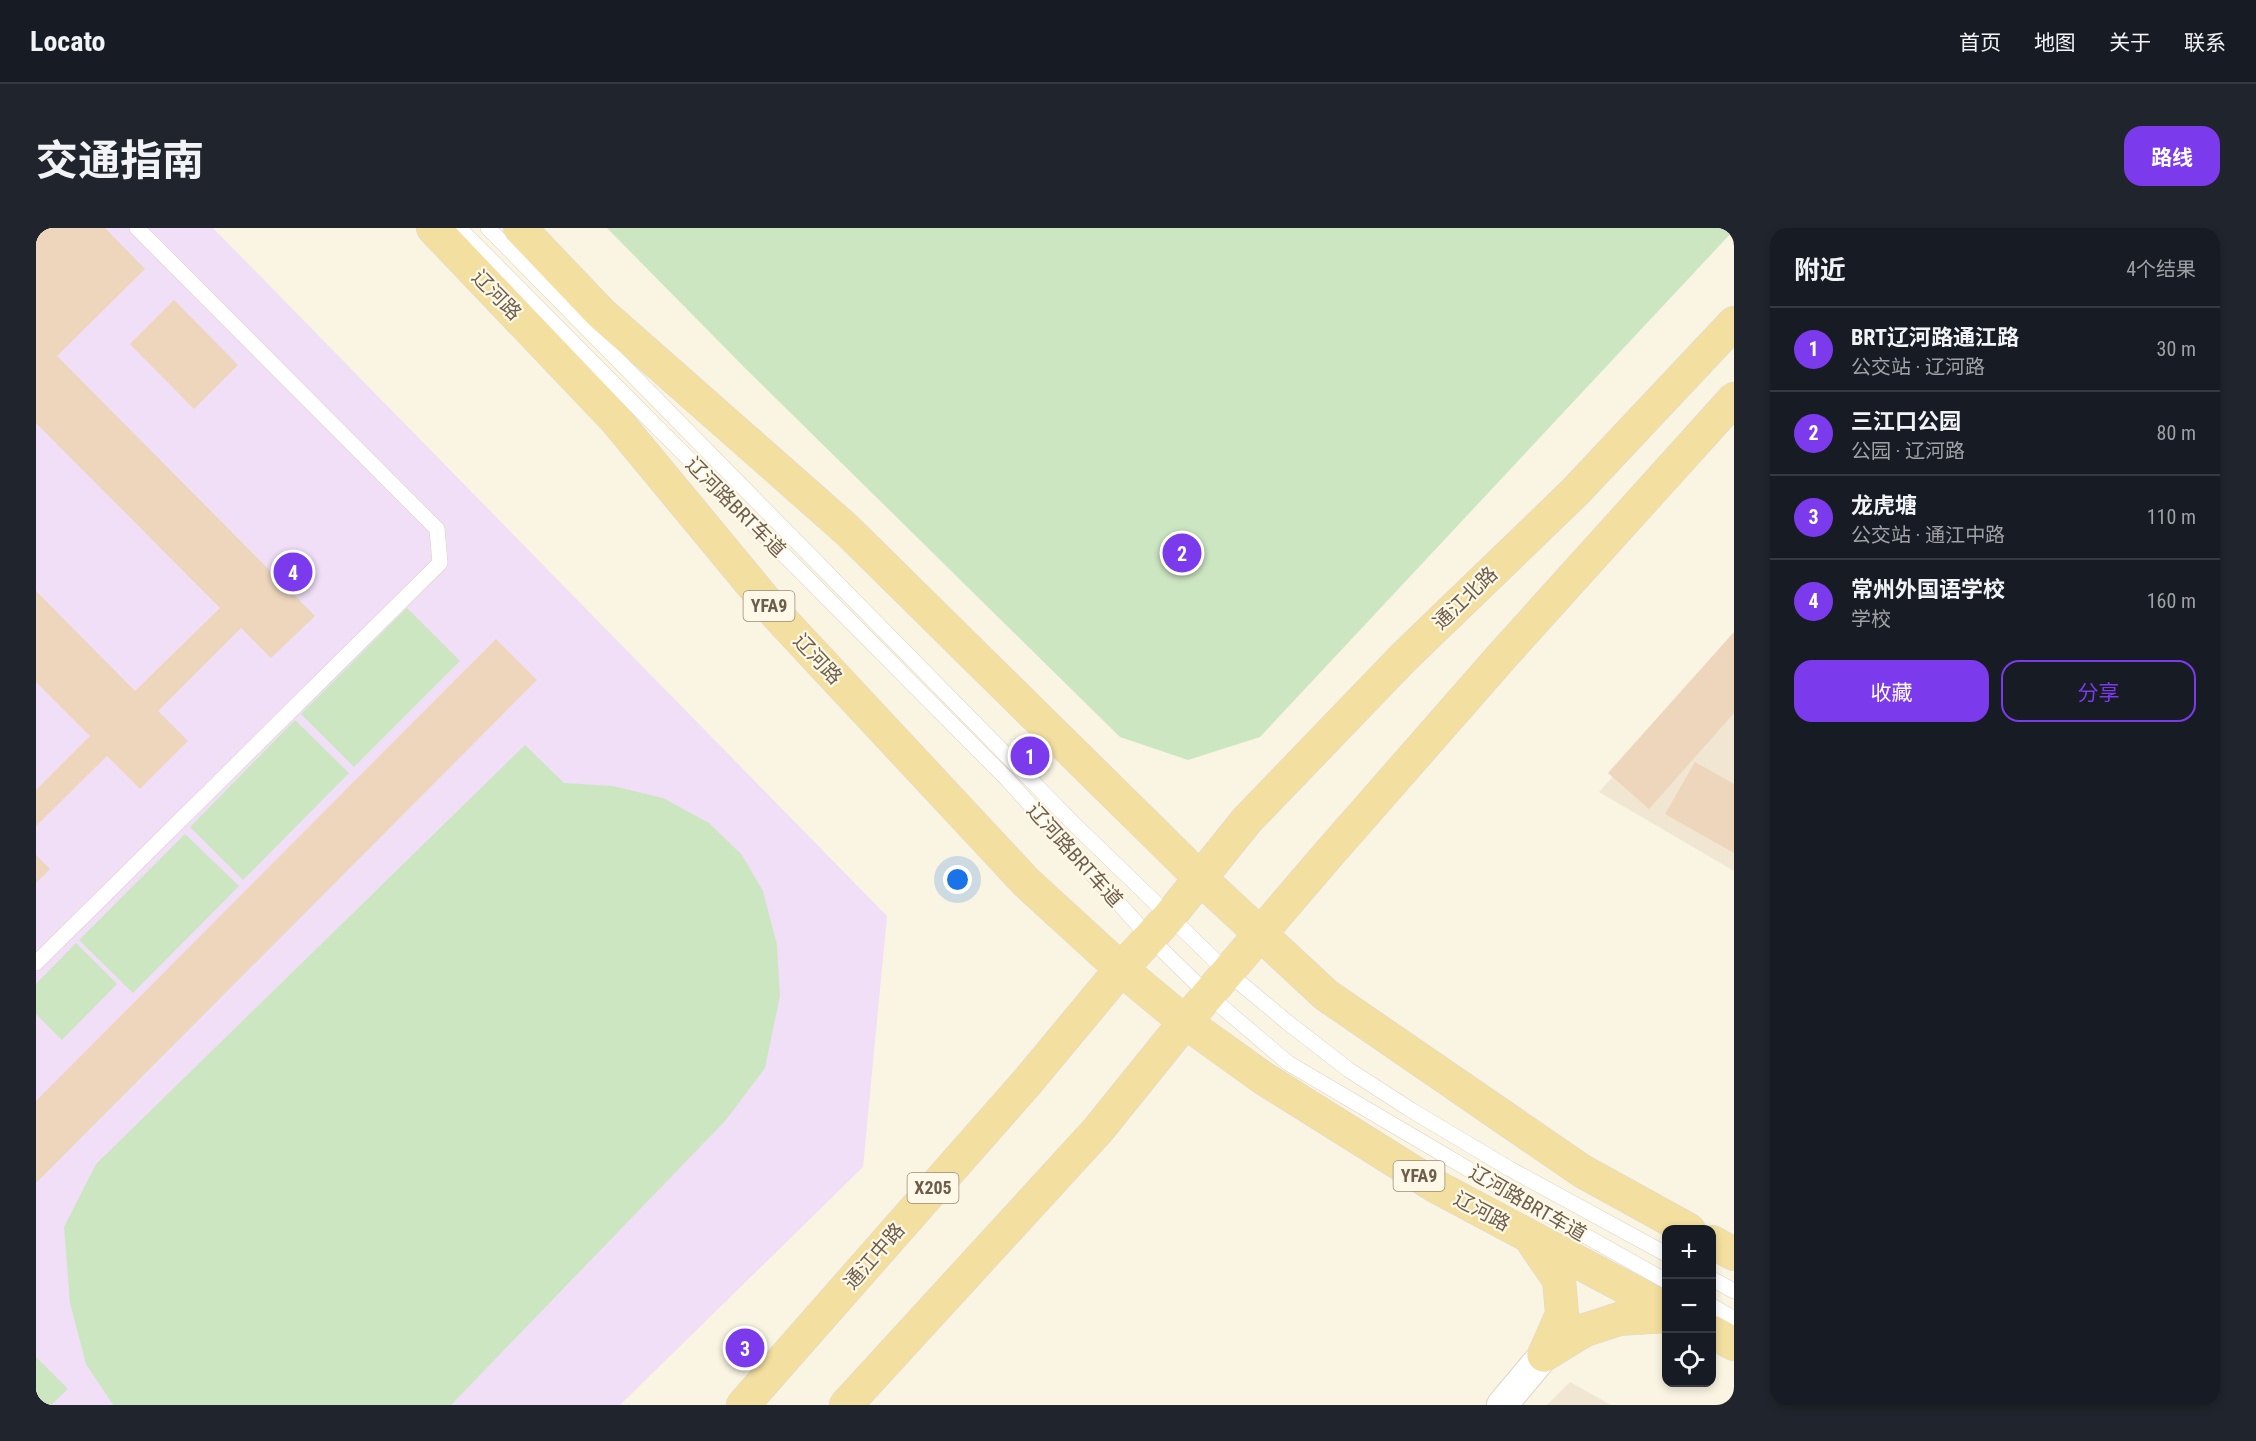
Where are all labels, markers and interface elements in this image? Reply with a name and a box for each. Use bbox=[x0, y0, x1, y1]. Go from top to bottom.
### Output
text: Locato bbox=[30, 25, 106, 58]
text: 首页 bbox=[1959, 31, 2001, 55]
text: 地图 bbox=[2034, 31, 2076, 55]
text: 关于 bbox=[2109, 31, 2151, 55]
text: 联系 bbox=[2184, 31, 2226, 55]
button: 路线 bbox=[2124, 126, 2220, 186]
text: 交通指南 bbox=[36, 136, 204, 185]
text: 附近 bbox=[1794, 255, 1846, 285]
text: 4个结果 bbox=[2126, 257, 2196, 281]
street label: 辽河路 bbox=[468, 265, 526, 325]
text: BRT辽河路通江路 bbox=[1851, 325, 2019, 350]
text: 1 bbox=[1808, 337, 1819, 361]
text: 30 m bbox=[2157, 337, 2196, 361]
text: 公交站 · 辽河路 bbox=[1851, 355, 1985, 379]
text: 三江口公园 bbox=[1851, 409, 1961, 434]
text: 2 bbox=[1808, 421, 1819, 445]
text: 80 m bbox=[2157, 421, 2196, 445]
text: 公园 · 辽河路 bbox=[1851, 439, 1965, 463]
street label: 辽河路BRT车道 bbox=[681, 452, 791, 562]
text: 龙虎塘 bbox=[1851, 493, 1917, 518]
text: 3 bbox=[1808, 505, 1819, 529]
text: 110 m bbox=[2147, 505, 2196, 529]
text: 公交站 · 通江中路 bbox=[1851, 523, 2005, 547]
pin: 2 bbox=[1162, 530, 1202, 576]
pin: 4 bbox=[274, 550, 312, 594]
street label: 通江北路 bbox=[1428, 562, 1502, 634]
text: 常州外国语学校 bbox=[1851, 577, 2005, 602]
text: 4 bbox=[1808, 589, 1819, 613]
text: 160 m bbox=[2147, 589, 2196, 613]
road number: YFA9 bbox=[744, 591, 794, 621]
text: 学校 bbox=[1851, 607, 1891, 631]
street label: 辽河路 bbox=[789, 629, 847, 689]
button: 收藏 bbox=[1794, 660, 1989, 722]
button: 分享 bbox=[2001, 660, 2196, 722]
pin: 1 bbox=[1010, 734, 1050, 778]
street label: 辽河路BRT车道 bbox=[1022, 798, 1128, 912]
your location bbox=[943, 865, 972, 894]
street label: 辽河路BRT车道 bbox=[1465, 1160, 1591, 1246]
road number: YFA9 bbox=[1394, 1161, 1444, 1191]
road number: X205 bbox=[908, 1173, 958, 1203]
street label: 辽河路 bbox=[1450, 1186, 1514, 1236]
street label: 通江中路 bbox=[839, 1218, 909, 1294]
map controls bbox=[1662, 1225, 1716, 1387]
button: + bbox=[1662, 1225, 1716, 1279]
button: − bbox=[1662, 1279, 1716, 1333]
pin: 3 bbox=[726, 1326, 764, 1370]
button: locate bbox=[1662, 1333, 1716, 1387]

